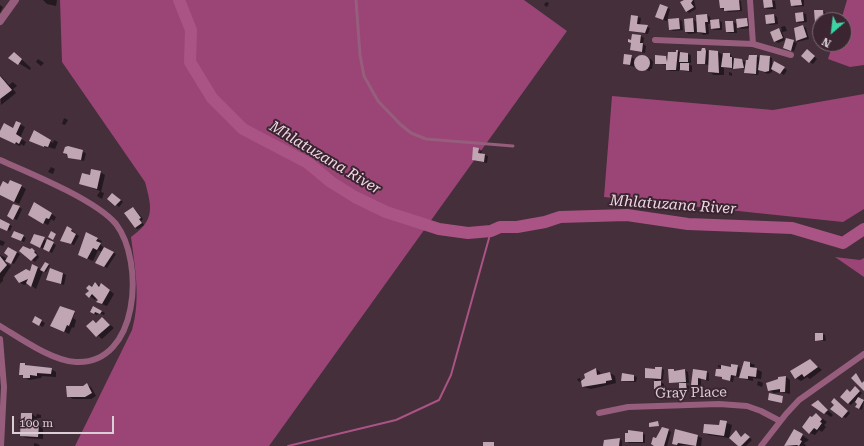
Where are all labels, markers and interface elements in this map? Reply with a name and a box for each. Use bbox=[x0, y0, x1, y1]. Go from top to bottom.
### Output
north arrow bbox=[812, 12, 852, 52]
text: N bbox=[820, 34, 833, 50]
water label: Mhlatuzana River bbox=[266, 118, 384, 198]
water label: Mhlatuzana River bbox=[609, 192, 737, 218]
street label: Gray Place bbox=[655, 384, 727, 402]
scale bar bbox=[14, 408, 116, 434]
text: 100 m bbox=[19, 416, 53, 430]

